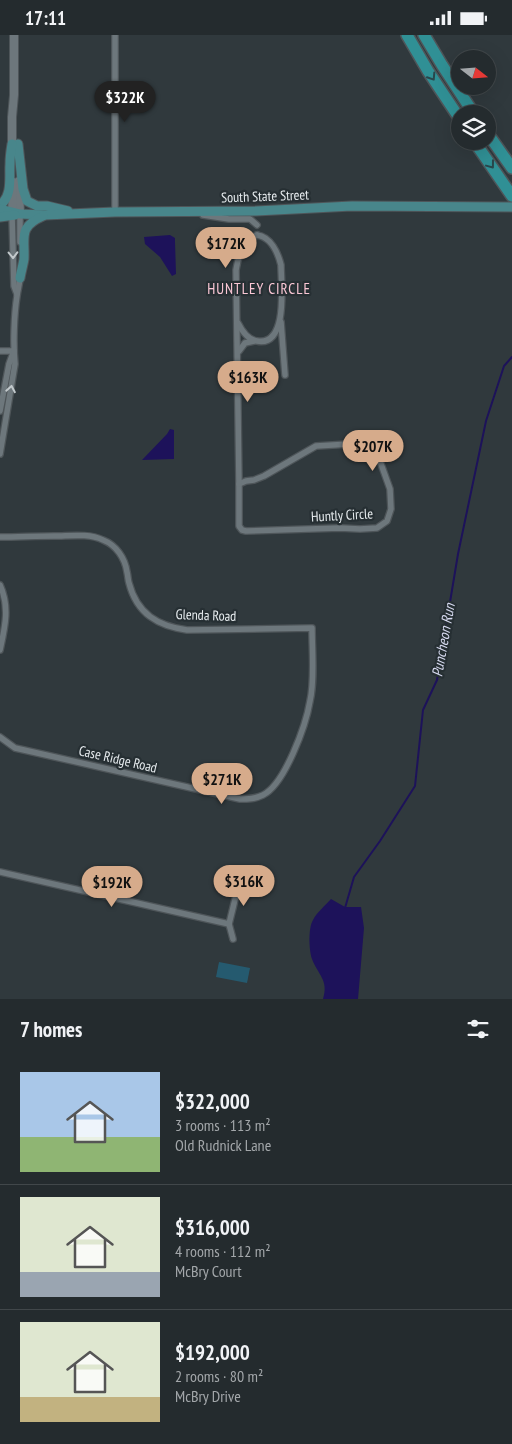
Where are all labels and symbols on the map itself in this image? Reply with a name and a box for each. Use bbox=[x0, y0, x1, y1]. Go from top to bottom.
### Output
north arrow bbox=[451, 50, 496, 95]
one-way arrow bbox=[426, 71, 435, 80]
pin: $322K bbox=[90, 81, 160, 123]
one-way arrow bbox=[485, 159, 494, 169]
street label: South State Street bbox=[221, 185, 309, 207]
pin: $172K bbox=[191, 227, 261, 269]
one-way arrow bbox=[8, 251, 18, 259]
district label: HUNTLEY CIRCLE bbox=[207, 279, 311, 298]
pin: $163K bbox=[213, 361, 283, 403]
one-way arrow bbox=[6, 384, 16, 393]
pin: $207K bbox=[338, 429, 408, 472]
street label: Huntly Circle bbox=[311, 504, 374, 526]
water label: Puncheon Run bbox=[427, 601, 459, 678]
street label: Glenda Road bbox=[175, 605, 237, 625]
street label: Case Ridge Road bbox=[77, 741, 159, 777]
pin: $271K bbox=[187, 763, 257, 805]
pin: $192K bbox=[77, 865, 147, 908]
pin: $316K bbox=[209, 865, 279, 907]

